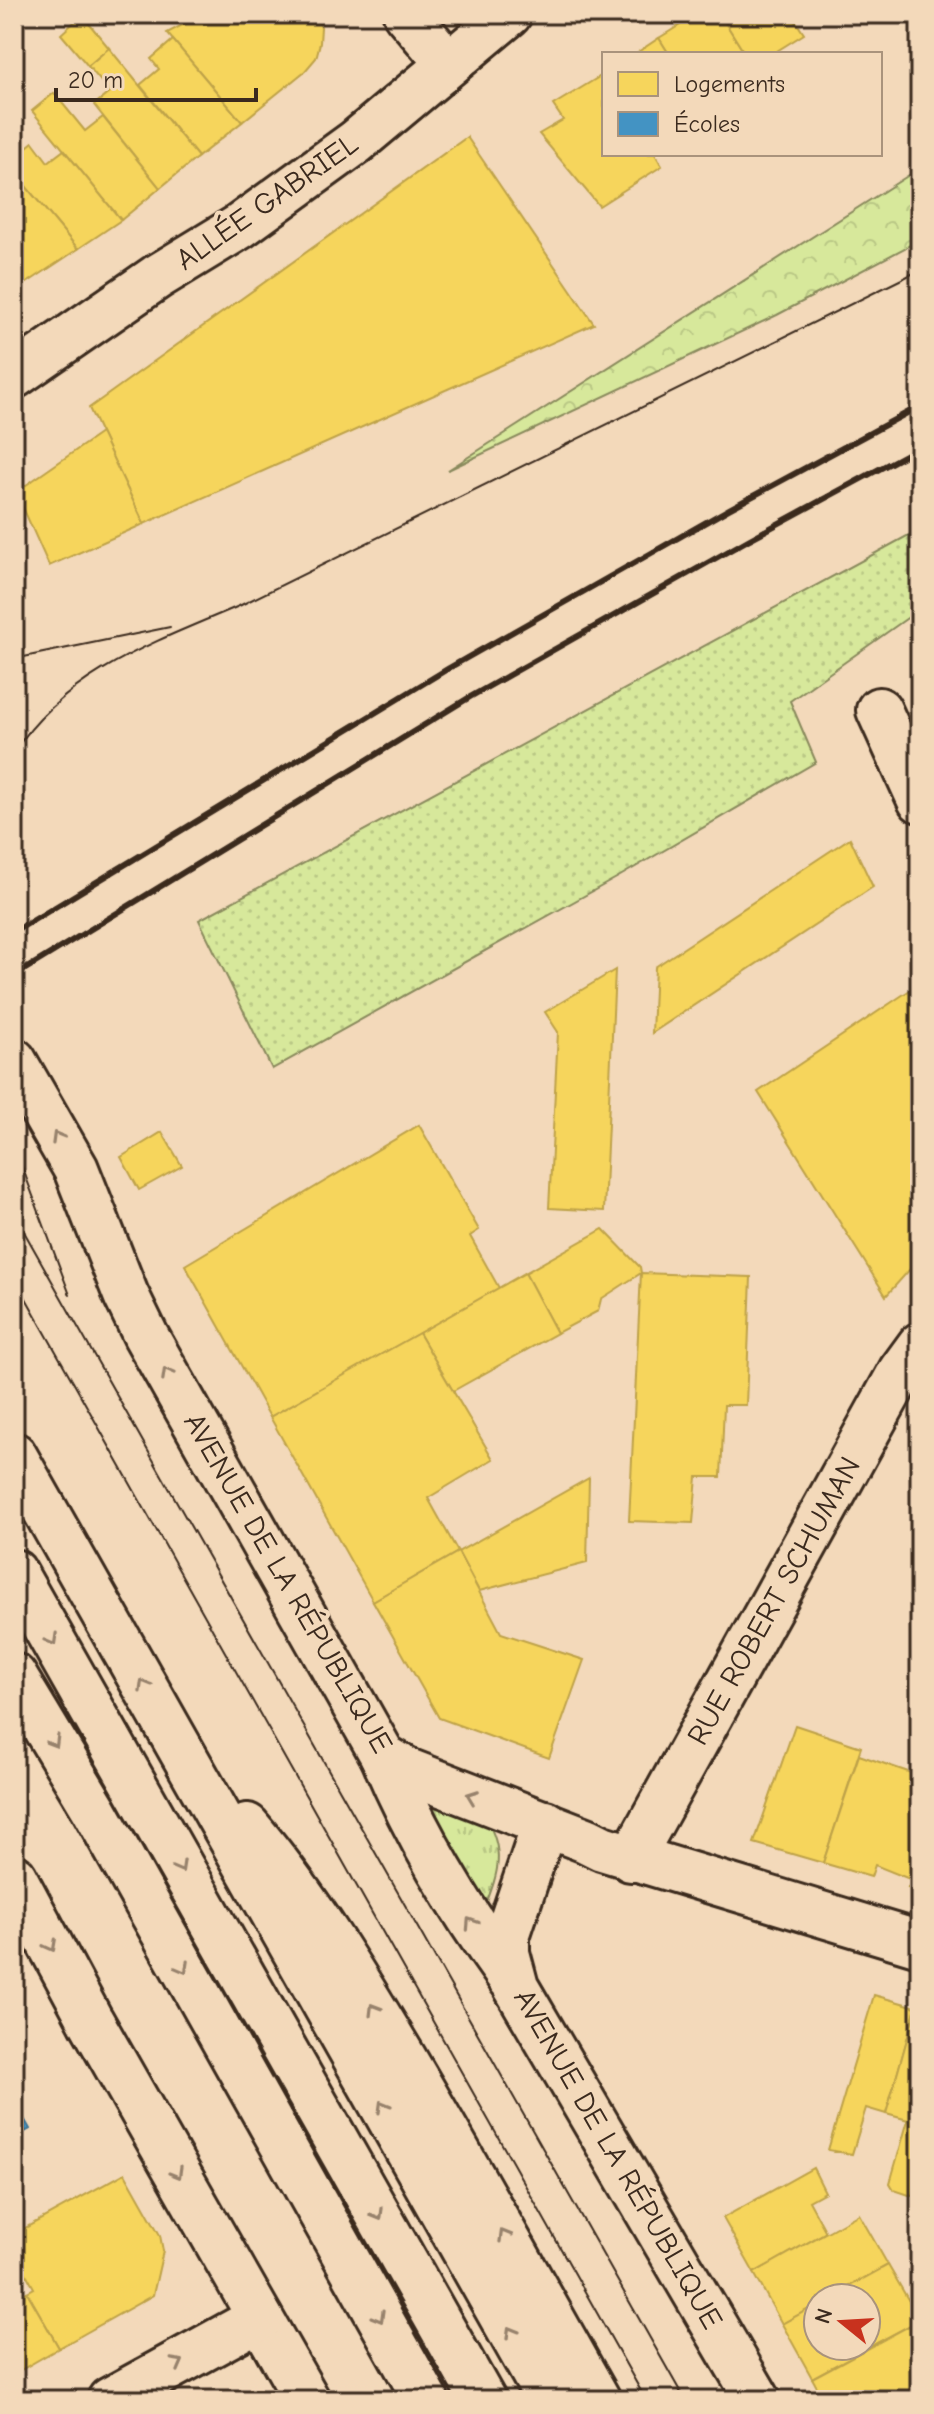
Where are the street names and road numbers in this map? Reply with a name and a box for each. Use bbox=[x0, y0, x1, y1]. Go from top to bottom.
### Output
street label: ALLÉE GABRIEL bbox=[169, 126, 365, 278]
street label: AVENUE DE LA RÉPUBLIQUE bbox=[176, 1407, 400, 1759]
street label: RUE ROBERT SCHUMAN bbox=[680, 1451, 868, 1751]
street label: AVENUE DE LA RÉPUBLIQUE bbox=[506, 1983, 730, 2335]

